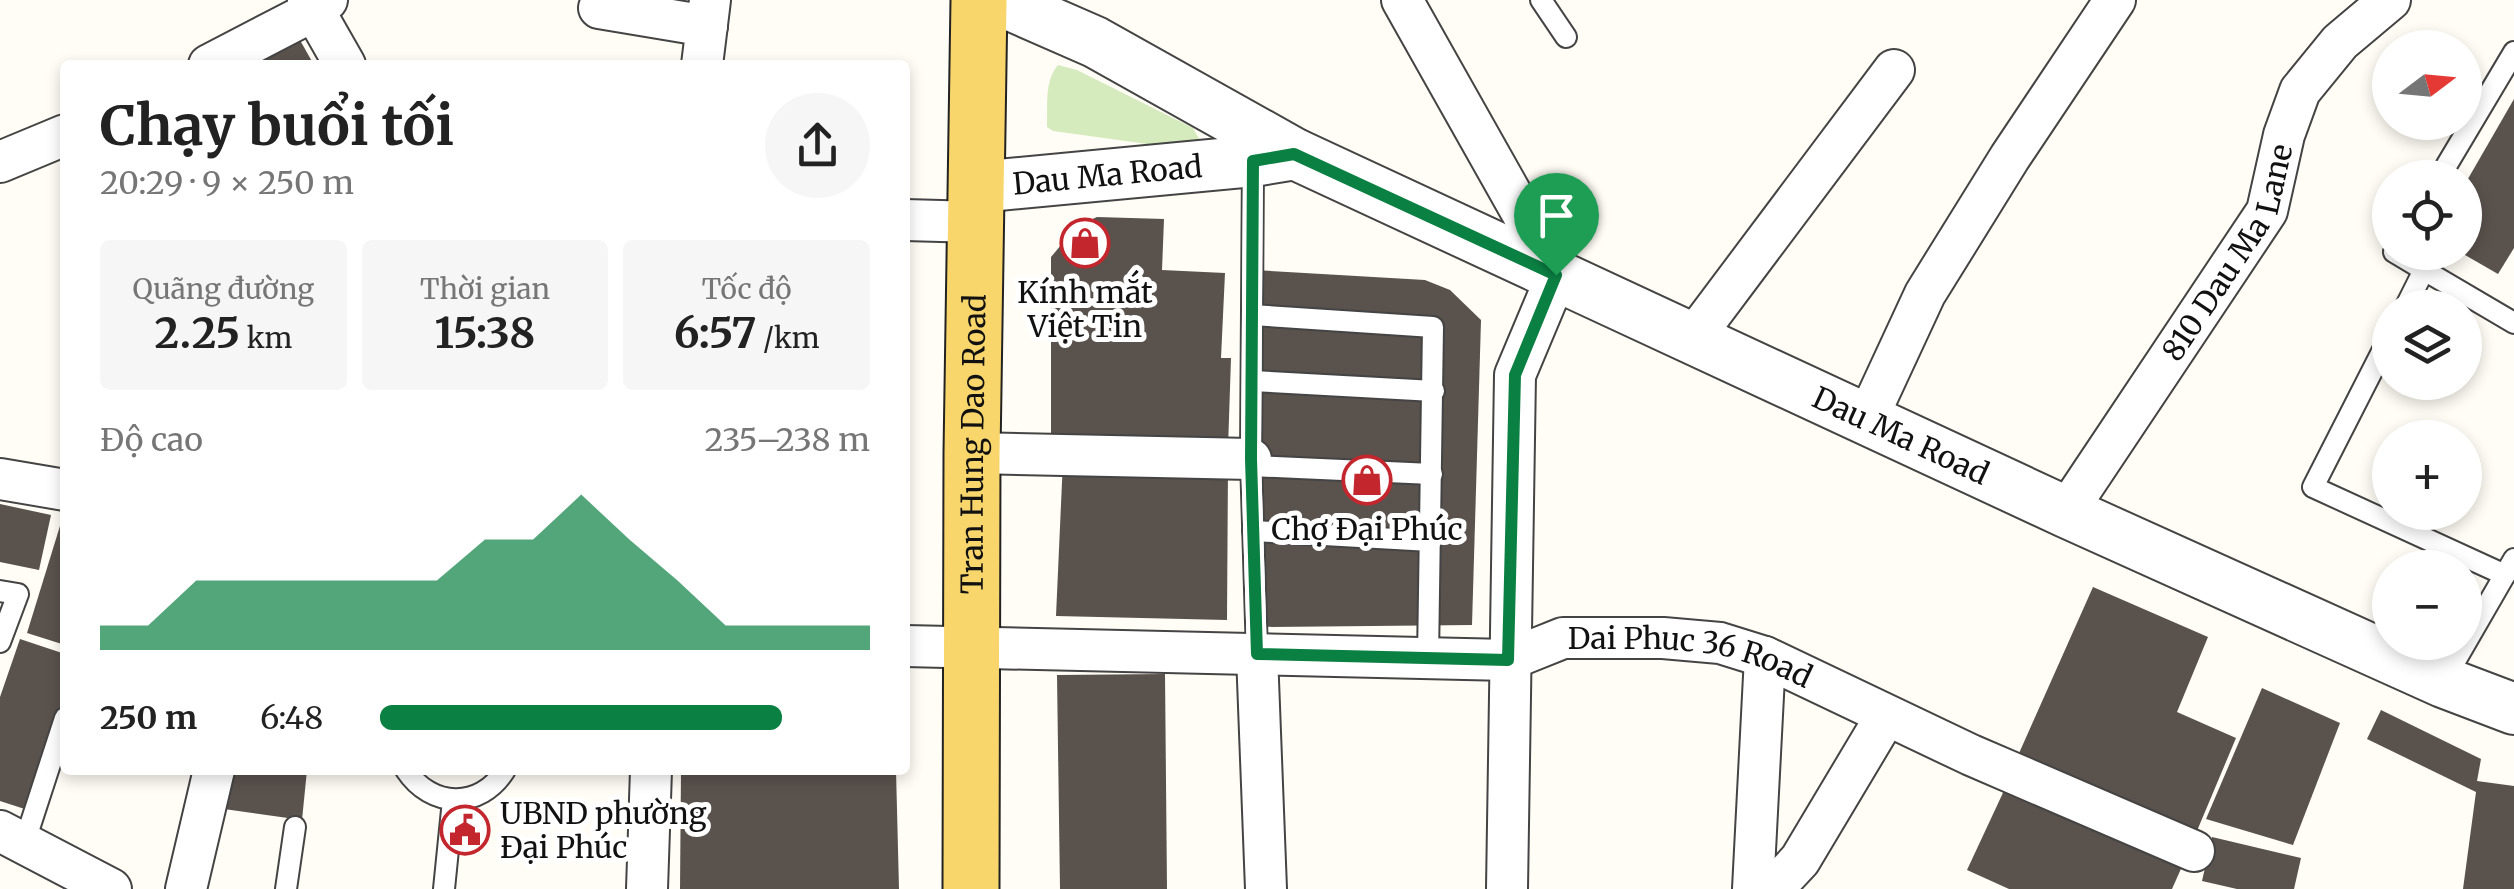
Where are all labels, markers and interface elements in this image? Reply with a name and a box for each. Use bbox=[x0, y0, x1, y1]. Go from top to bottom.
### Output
north arrow bbox=[2372, 30, 2482, 140]
map controls bbox=[2372, 30, 2482, 660]
text: Chạy buổi tối bbox=[100, 91, 454, 160]
button: share bbox=[765, 93, 870, 198]
street label: 810 Dau Ma Lane bbox=[2153, 140, 2300, 368]
street label: Dau Ma Road bbox=[1011, 147, 1204, 203]
button: locate bbox=[2372, 160, 2482, 270]
text: 20:29 · 9 × 250 m bbox=[100, 163, 354, 203]
pin bbox=[1514, 173, 1599, 276]
icon: arrive bbox=[1529, 188, 1584, 243]
shop icon: Kính mắt Việt Tin bbox=[1059, 217, 1111, 269]
place label: Kính mắt Việt Tin bbox=[1017, 269, 1153, 345]
text: Quãng đường bbox=[133, 271, 314, 307]
text: Thời gian bbox=[420, 271, 550, 307]
text: Tốc độ bbox=[702, 271, 792, 307]
button: layers bbox=[2372, 290, 2482, 400]
street label: Tran Hung Dao Road bbox=[953, 294, 993, 594]
text: 2.25 bbox=[154, 307, 240, 359]
text: 15:38 bbox=[435, 307, 535, 359]
text: 6:57 bbox=[674, 307, 756, 359]
text: km bbox=[240, 320, 292, 356]
text: /km bbox=[756, 320, 820, 356]
street label: Dau Ma Road bbox=[1807, 378, 1995, 493]
text: Độ cao bbox=[100, 420, 203, 460]
text: 235–238 m bbox=[704, 420, 870, 460]
button: + bbox=[2372, 420, 2482, 530]
shop icon: Chợ Đại Phúc bbox=[1341, 454, 1393, 506]
place label: Chợ Đại Phúc bbox=[1271, 510, 1463, 548]
button: − bbox=[2372, 550, 2482, 660]
street label: Dai Phuc 36 Road bbox=[1568, 619, 1818, 696]
text: 250 m bbox=[100, 698, 197, 738]
text: 6:48 bbox=[260, 698, 323, 738]
place label: UBND phường Đại Phúc bbox=[500, 794, 707, 866]
public building icon: UBND phường Đại Phúc bbox=[439, 804, 491, 856]

